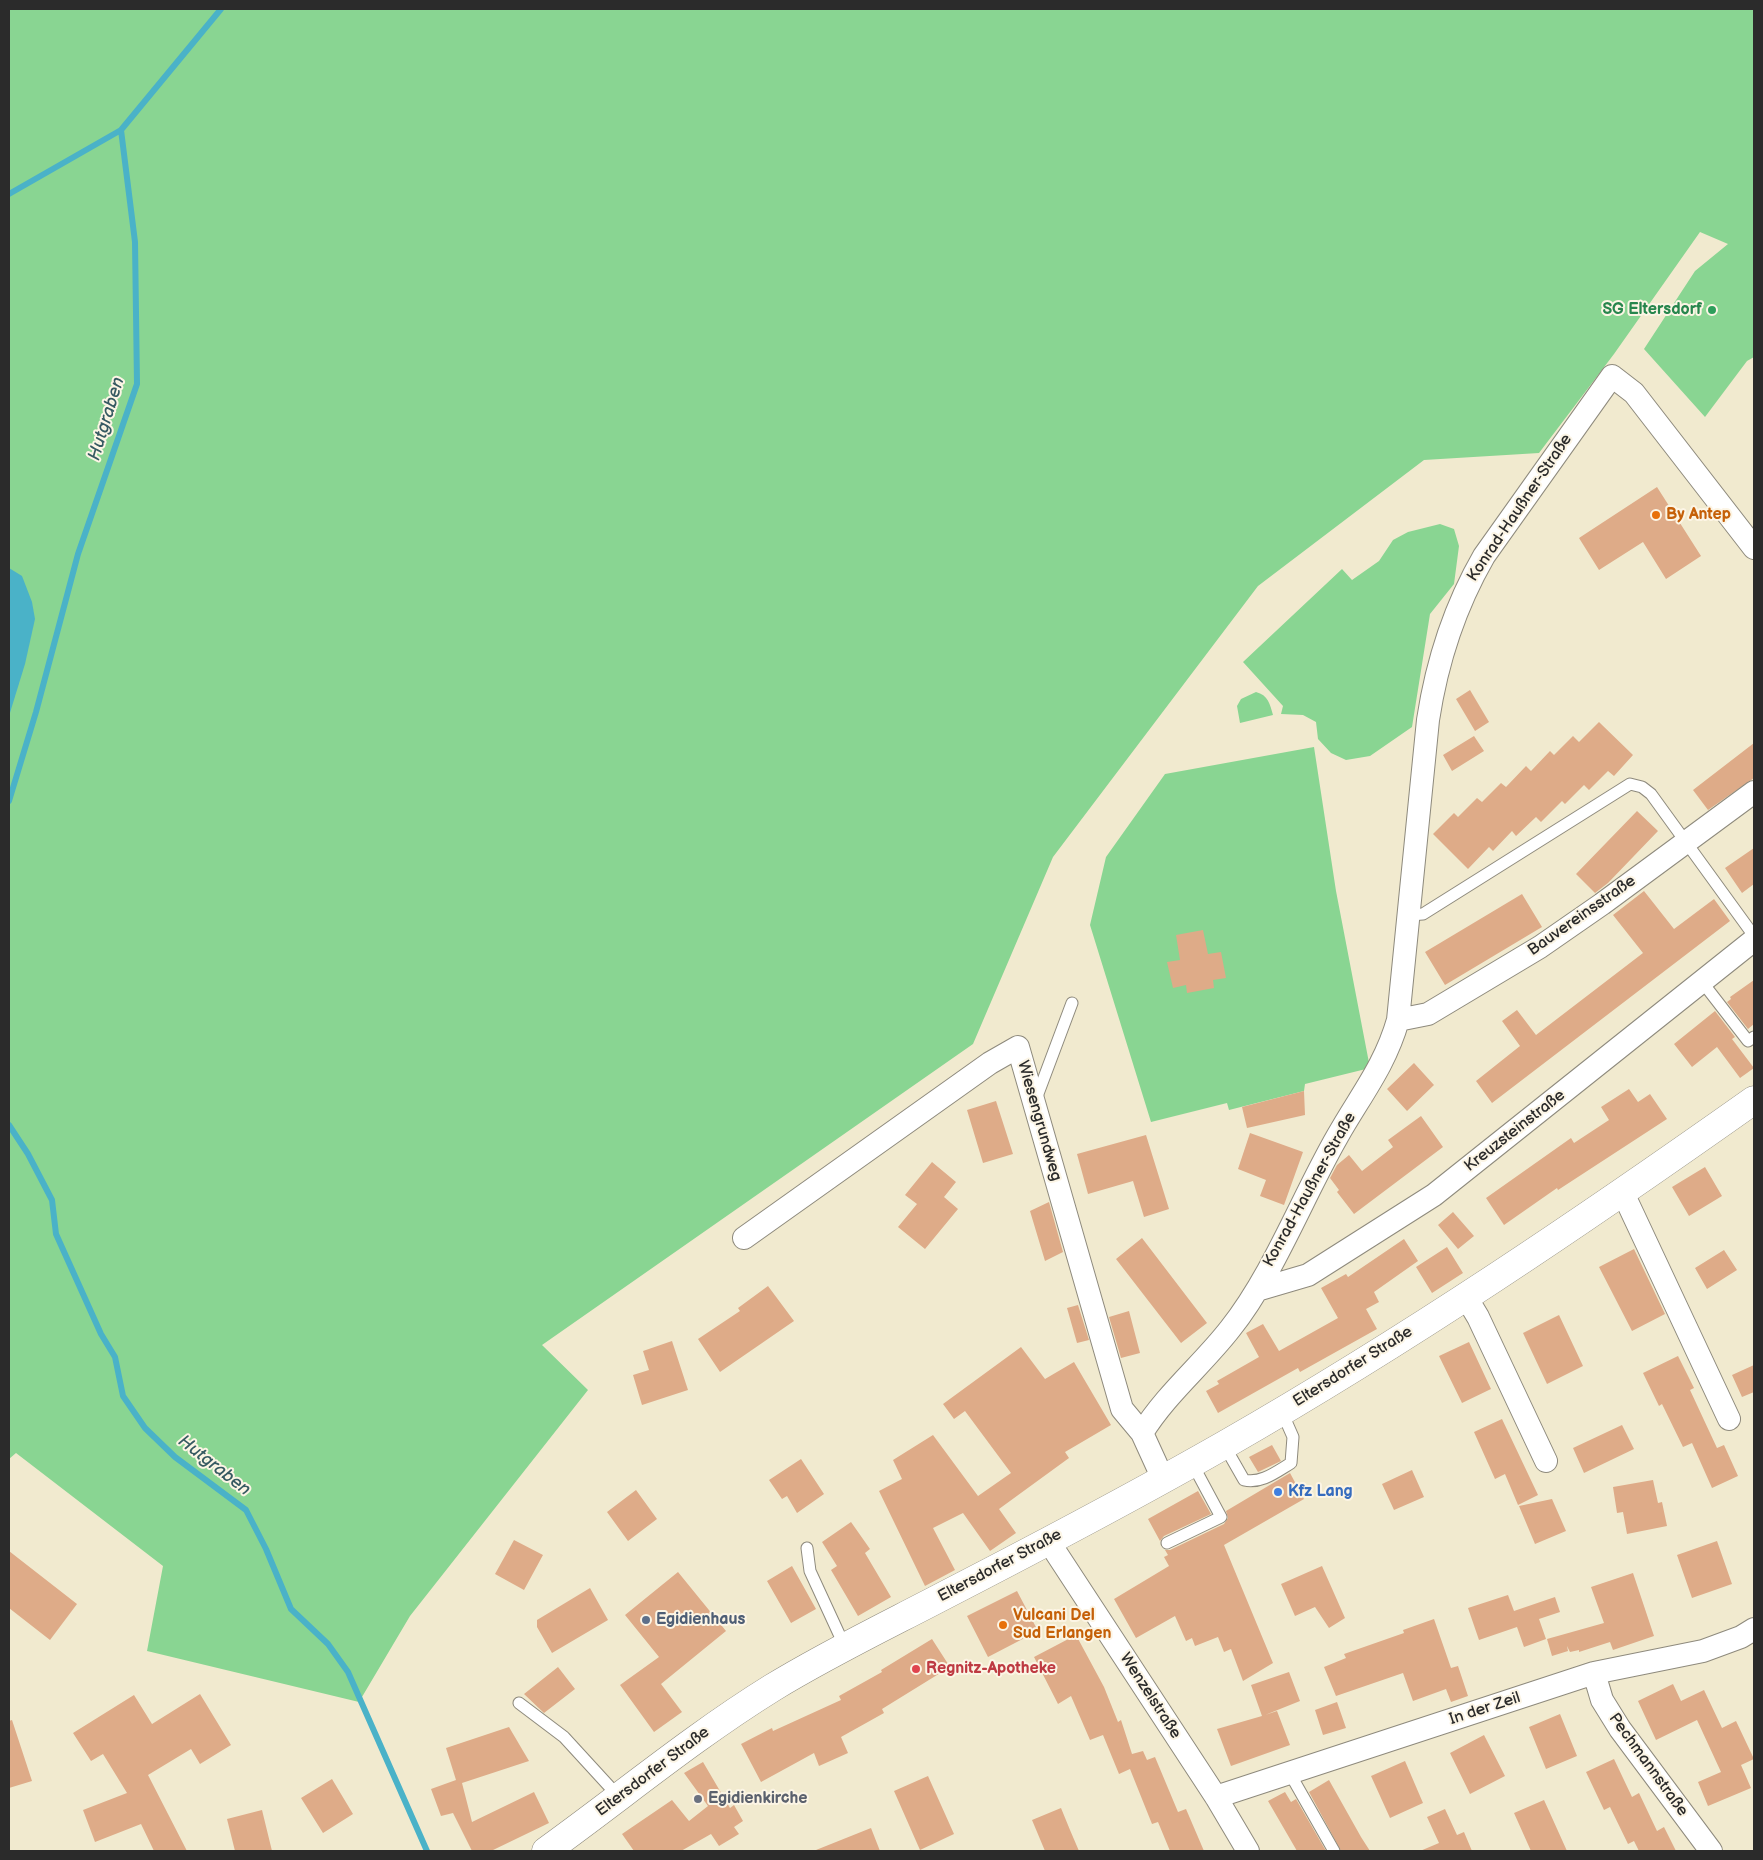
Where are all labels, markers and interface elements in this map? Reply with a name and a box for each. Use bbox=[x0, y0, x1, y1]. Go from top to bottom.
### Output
place label: SG Eltersdorf bbox=[1602, 300, 1702, 320]
marker: SG Eltersdorf bbox=[1706, 304, 1718, 316]
water label: Hutgraben bbox=[84, 375, 130, 463]
street label: Konrad-Haußner-Straße bbox=[1464, 431, 1576, 585]
place label: By Antep bbox=[1666, 505, 1731, 525]
marker: By Antep bbox=[1650, 509, 1662, 521]
street label: Bauvereinsstraße bbox=[1524, 872, 1640, 960]
street label: Wiesengrundweg bbox=[1013, 1059, 1065, 1183]
street label: Kreuzsteinstraße bbox=[1461, 1086, 1569, 1176]
street label: Konrad-Haußner-Straße bbox=[1260, 1109, 1360, 1271]
street label: Eltersdorfer Straße bbox=[1290, 1323, 1416, 1411]
water label: Hutgraben bbox=[173, 1431, 255, 1501]
place label: Kfz Lang bbox=[1288, 1482, 1353, 1502]
marker: Kfz Lang bbox=[1272, 1486, 1284, 1498]
street label: Eltersdorfer Straße bbox=[935, 1525, 1065, 1607]
place label: Vulcani Del Sud Erlangen bbox=[1013, 1606, 1111, 1644]
place label: Egidienhaus bbox=[656, 1610, 745, 1630]
marker: Egidienhaus bbox=[640, 1614, 652, 1626]
marker: Vulcani Del Sud Erlangen bbox=[997, 1619, 1009, 1631]
street label: Wenzelstraße bbox=[1115, 1650, 1185, 1742]
place label: Regnitz-Apotheke bbox=[926, 1659, 1056, 1679]
marker: Regnitz-Apotheke bbox=[910, 1663, 922, 1675]
street label: In der Zeil bbox=[1447, 1688, 1523, 1730]
street label: Pechmannstraße bbox=[1604, 1710, 1692, 1820]
street label: Eltersdorfer Straße bbox=[592, 1723, 714, 1821]
place label: Egidienkirche bbox=[708, 1789, 807, 1809]
marker: Egidienkirche bbox=[692, 1793, 704, 1805]

